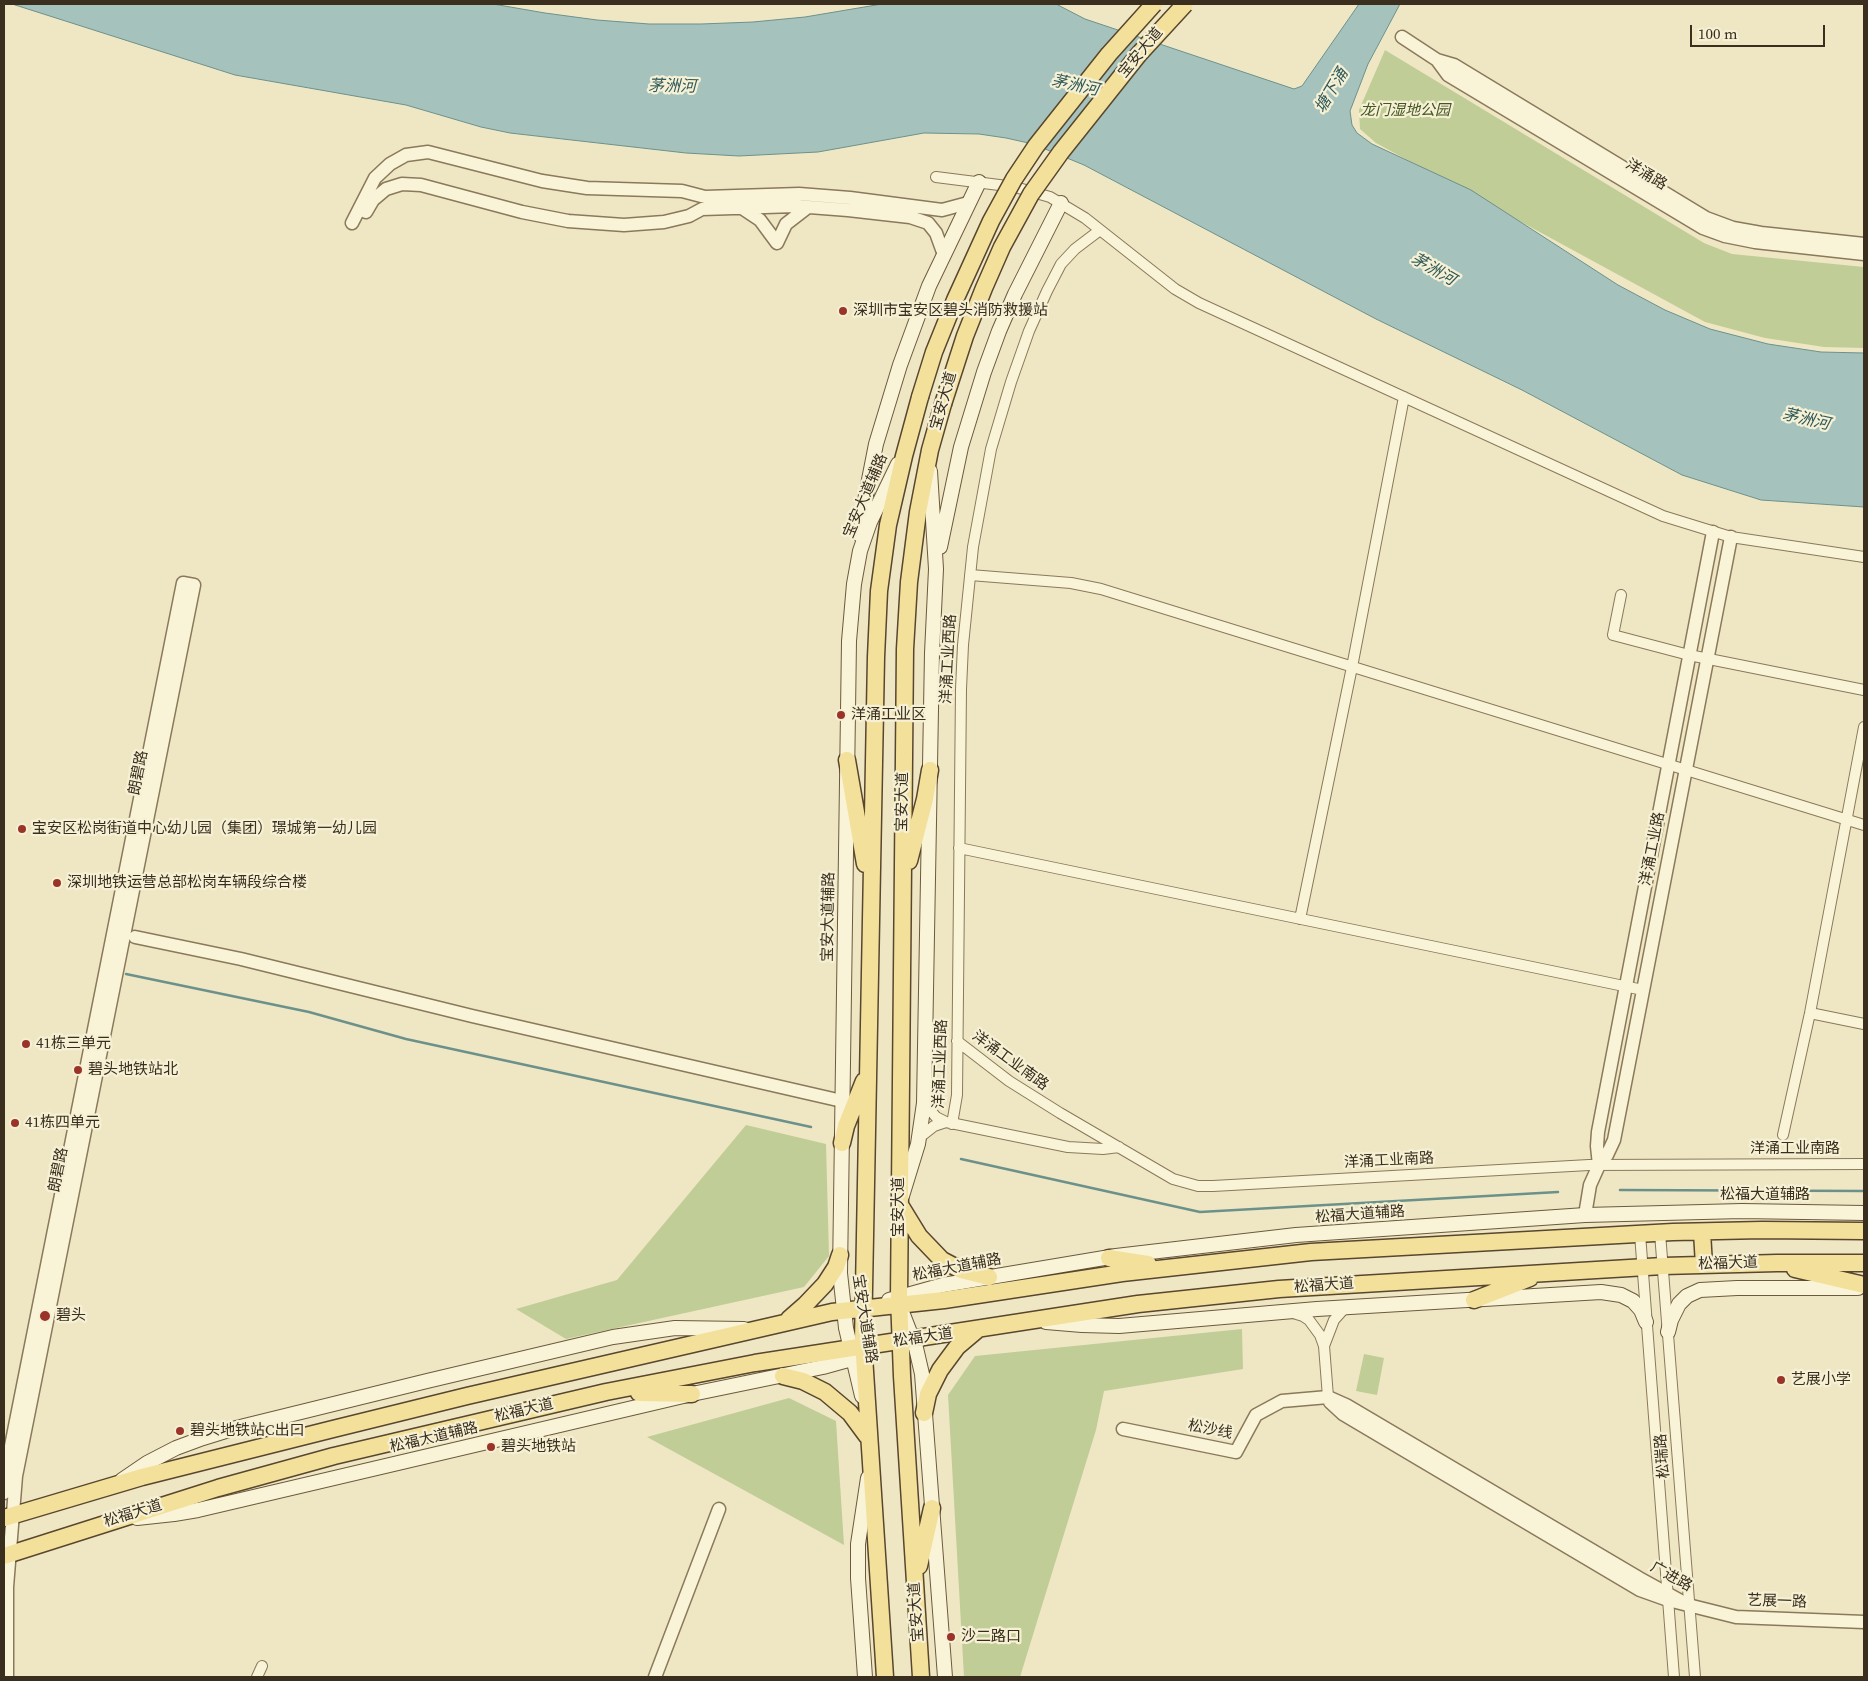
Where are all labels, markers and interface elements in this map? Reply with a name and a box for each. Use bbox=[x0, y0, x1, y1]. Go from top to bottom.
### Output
scale bar bbox=[1693, 15, 1828, 47]
text: 100 m bbox=[1698, 23, 1738, 44]
street label: 宝安大道 bbox=[1115, 24, 1167, 82]
water label: 塘下涌 bbox=[1311, 65, 1353, 117]
water label: 茅洲河 bbox=[1050, 72, 1100, 100]
water label: 茅洲河 bbox=[648, 77, 696, 97]
park label: 龙门湿地公园 bbox=[1360, 102, 1450, 120]
street label: 洋涌路 bbox=[1622, 156, 1670, 194]
water label: 茅洲河 bbox=[1407, 250, 1459, 290]
place label: 深圳市宝安区碧头消防救援站 bbox=[853, 302, 1048, 320]
marker: 深圳市宝安区碧头消防救援站 bbox=[837, 305, 849, 317]
street label: 宝安大道 bbox=[927, 370, 961, 432]
water label: 茅洲河 bbox=[1780, 405, 1832, 435]
street label: 宝安大道辅路 bbox=[840, 451, 892, 541]
street label: 洋涌工业西路 bbox=[938, 614, 960, 704]
place label: 洋涌工业区 bbox=[851, 706, 926, 724]
marker: 洋涌工业区 bbox=[835, 709, 847, 721]
street label: 朗碧路 bbox=[126, 749, 152, 797]
street label: 宝安大道 bbox=[893, 772, 913, 832]
street label: 洋涌工业路 bbox=[1637, 810, 1669, 888]
place label: 宝安区松岗街道中心幼儿园（集团）璟城第一幼儿园 bbox=[32, 820, 377, 838]
marker: 宝安区松岗街道中心幼儿园（集团）璟城第一幼儿园 bbox=[16, 823, 28, 835]
street label: 宝安大道辅路 bbox=[819, 872, 839, 962]
place label: 深圳地铁运营总部松岗车辆段综合楼 bbox=[67, 874, 307, 892]
marker: 深圳地铁运营总部松岗车辆段综合楼 bbox=[51, 877, 63, 889]
street label: 洋涌工业西路 bbox=[930, 1019, 952, 1109]
street label: 洋涌工业南路 bbox=[968, 1027, 1052, 1095]
place label: 41栋三单元 bbox=[36, 1035, 111, 1053]
marker: 41栋三单元 bbox=[20, 1038, 32, 1050]
place label: 碧头地铁站北 bbox=[88, 1061, 178, 1079]
marker: 碧头地铁站北 bbox=[72, 1064, 84, 1076]
place label: 41栋四单元 bbox=[25, 1114, 100, 1132]
marker: 41栋四单元 bbox=[9, 1117, 21, 1129]
street label: 洋涌工业南路 bbox=[1750, 1140, 1840, 1158]
street label: 朗碧路 bbox=[46, 1146, 72, 1194]
street label: 洋涌工业南路 bbox=[1344, 1150, 1434, 1172]
street label: 宝安大道 bbox=[890, 1177, 908, 1237]
street label: 松福大道辅路 bbox=[1720, 1186, 1810, 1204]
street label: 松福大道辅路 bbox=[1314, 1203, 1406, 1227]
street label: 松福大道辅路 bbox=[911, 1251, 1003, 1285]
street label: 松福大道 bbox=[1698, 1254, 1758, 1274]
street label: 宝安大道辅路 bbox=[848, 1273, 880, 1365]
street label: 松福大道 bbox=[1293, 1275, 1355, 1297]
place label: 碧头 bbox=[56, 1307, 86, 1325]
marker: 碧头 bbox=[38, 1309, 52, 1323]
street label: 松福大道 bbox=[892, 1325, 954, 1351]
place label: 艺展小学 bbox=[1791, 1371, 1851, 1389]
marker: 艺展小学 bbox=[1775, 1374, 1787, 1386]
street label: 松福大道 bbox=[493, 1395, 555, 1427]
street label: 松沙线 bbox=[1186, 1417, 1234, 1443]
street label: 松福大道辅路 bbox=[388, 1419, 480, 1457]
place label: 碧头地铁站C出口 bbox=[190, 1422, 304, 1440]
marker: 碧头地铁站C出口 bbox=[174, 1425, 186, 1437]
street label: 松瑞路 bbox=[1652, 1433, 1674, 1479]
place label: 碧头地铁站 bbox=[501, 1438, 576, 1456]
marker: 碧头地铁站 bbox=[485, 1441, 497, 1453]
street label: 松福大道 bbox=[102, 1497, 164, 1531]
street label: 广进路 bbox=[1647, 1558, 1695, 1596]
street label: 宝安大道 bbox=[906, 1581, 928, 1643]
street label: 艺展一路 bbox=[1747, 1592, 1807, 1612]
place label: 沙二路口 bbox=[961, 1628, 1021, 1646]
marker: 沙二路口 bbox=[945, 1631, 957, 1643]

